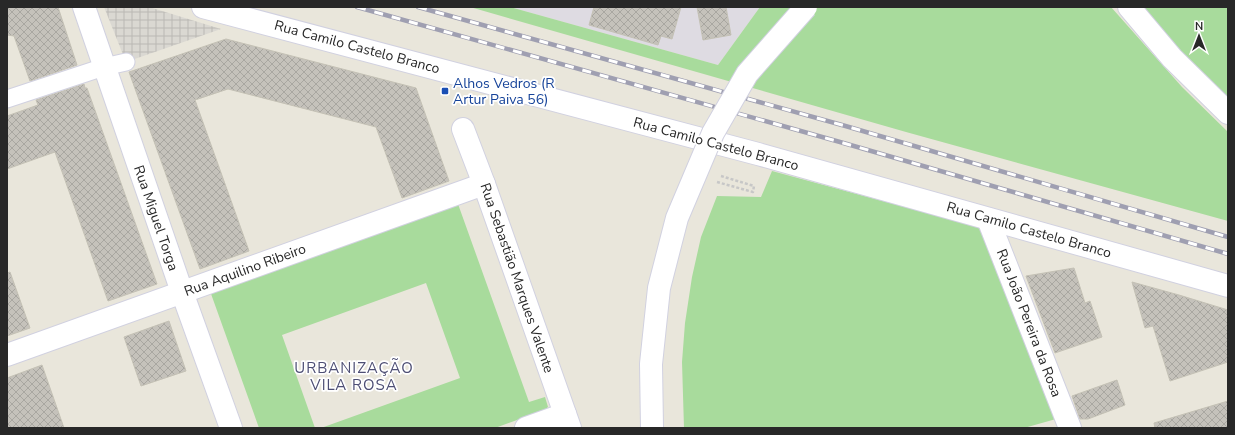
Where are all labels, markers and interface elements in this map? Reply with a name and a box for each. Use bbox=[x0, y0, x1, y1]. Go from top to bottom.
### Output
street label: Rua Camilo Castelo Branco bbox=[272, 16, 442, 78]
north arrow bbox=[1179, 16, 1219, 56]
text: N bbox=[1195, 19, 1203, 34]
place label: Alhos Vedros (R Artur Paiva 56) bbox=[453, 74, 555, 109]
marker: Alhos Vedros (R Artur Paiva 56) bbox=[440, 86, 450, 96]
street label: Rua Camilo Castelo Branco bbox=[631, 113, 801, 175]
street label: Rua Miguel Torga bbox=[129, 163, 183, 273]
street label: Rua Sebastião Marques Valente bbox=[476, 181, 558, 375]
street label: Rua Camilo Castelo Branco bbox=[944, 197, 1114, 263]
street label: Rua Aquilino Ribeiro bbox=[181, 239, 309, 301]
street label: Rua João Pereira da Rosa bbox=[992, 246, 1066, 400]
district label: URBANIZAÇÃO VILA ROSA bbox=[294, 358, 414, 395]

